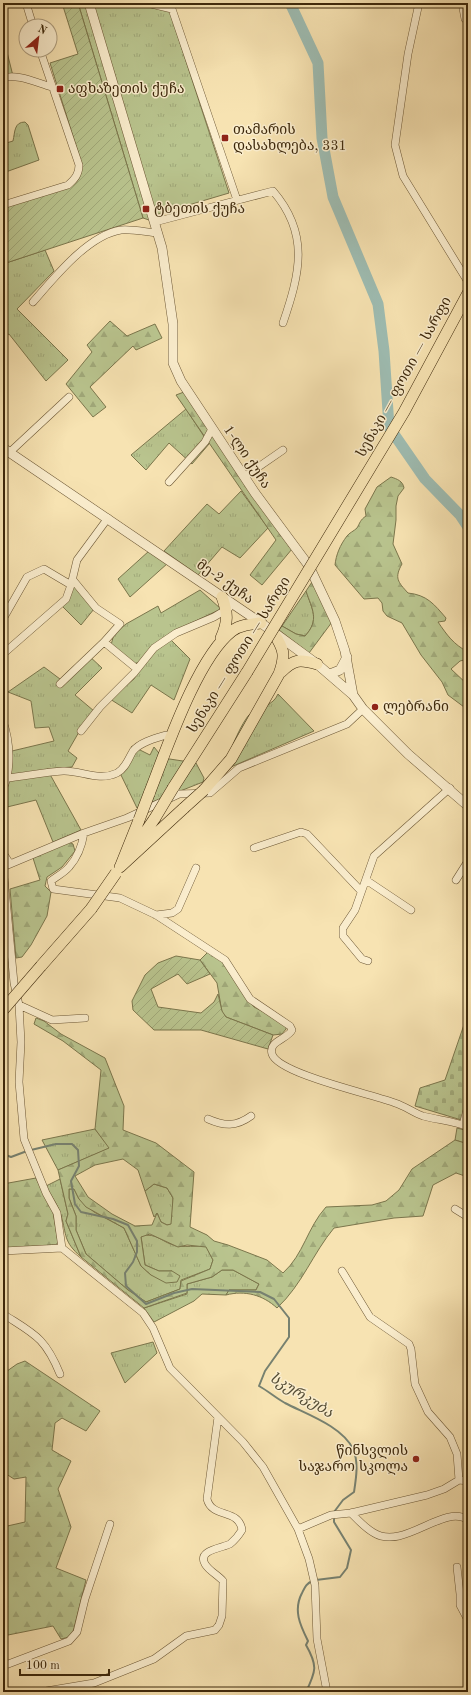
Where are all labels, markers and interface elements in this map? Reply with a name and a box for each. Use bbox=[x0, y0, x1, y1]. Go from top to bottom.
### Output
north arrow bbox=[18, 18, 58, 58]
text: N bbox=[36, 24, 49, 38]
place label: აფხაზეთის ქუჩა bbox=[68, 82, 184, 97]
marker: აფხაზეთის ქუჩა bbox=[55, 84, 65, 94]
place label: თამარის დასახლება, 331 bbox=[233, 123, 347, 154]
marker: თამარის დასახლება, 331 bbox=[220, 133, 230, 143]
place label: ტბეთის ქუჩა bbox=[154, 202, 245, 217]
marker: ტბეთის ქუჩა bbox=[141, 204, 151, 214]
street label: სენაკი — ფოთი — სარფი bbox=[353, 294, 455, 460]
street label: 1-ლი ქუჩა bbox=[220, 423, 273, 492]
street label: მე-2 ქუჩა bbox=[194, 557, 256, 607]
street label: სენაკი — ფოთი — სარფი bbox=[184, 574, 294, 736]
place label: ლებრანი bbox=[383, 699, 449, 715]
marker: ლებრანი bbox=[370, 702, 380, 712]
water label: სკურკუბა bbox=[267, 1370, 337, 1422]
place label: წინსვლის საჯარო სკოლა bbox=[299, 1443, 408, 1475]
marker: წინსვლის საჯარო სკოლა bbox=[411, 1454, 421, 1464]
scale bar bbox=[20, 1651, 109, 1677]
text: 100 m bbox=[26, 1660, 60, 1672]

